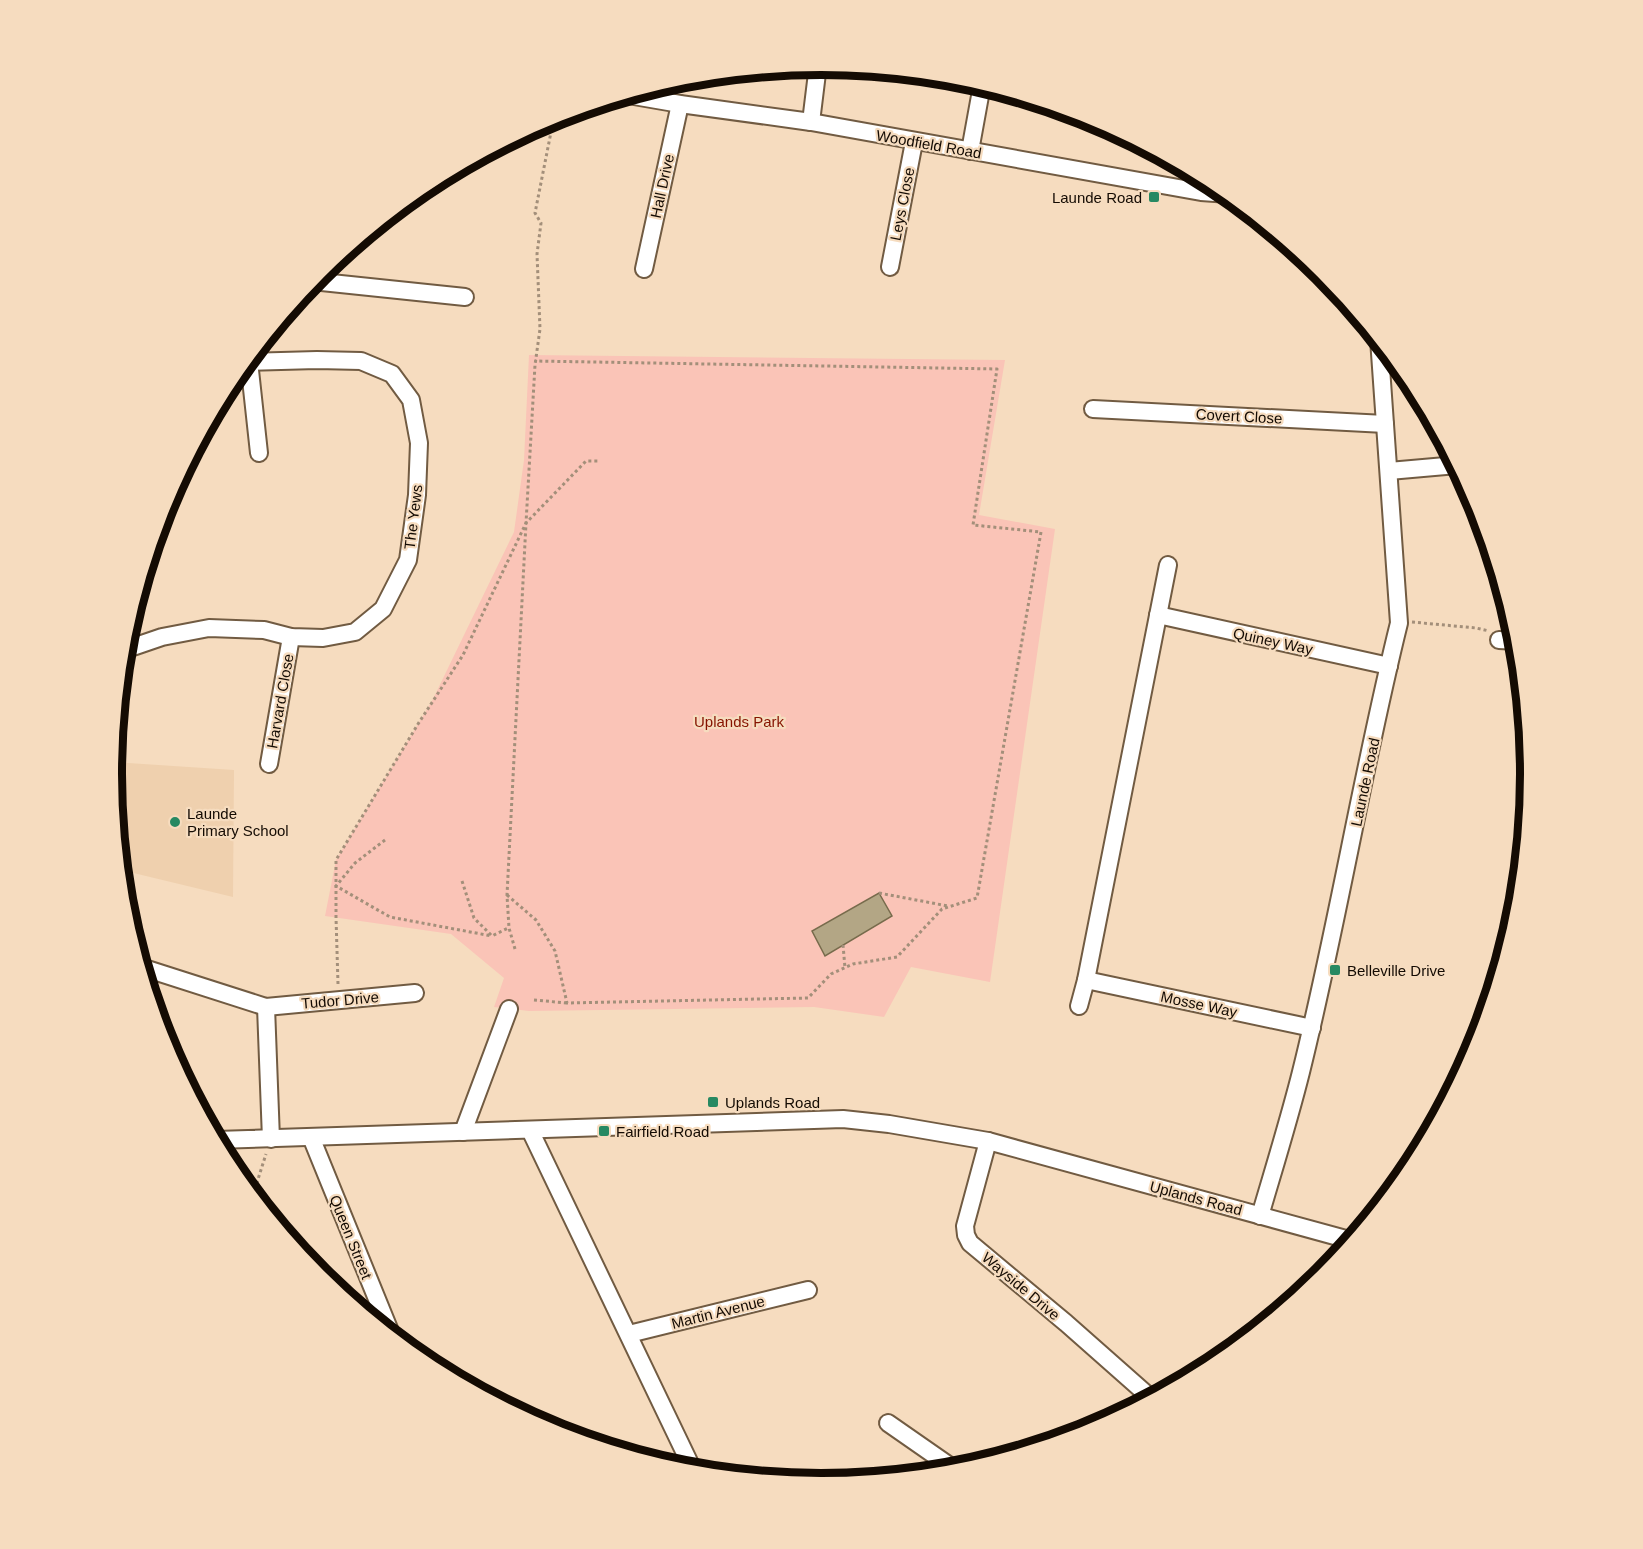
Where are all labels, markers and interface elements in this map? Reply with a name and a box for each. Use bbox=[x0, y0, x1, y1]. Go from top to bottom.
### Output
street label: Woodfield Road bbox=[875, 126, 983, 162]
street label: Hall Drive bbox=[647, 152, 677, 220]
street label: Leys Close bbox=[887, 166, 917, 242]
place label: Launde Road bbox=[1052, 189, 1142, 206]
marker: Launde Road bbox=[1147, 190, 1161, 204]
street label: Covert Close bbox=[1195, 405, 1283, 427]
street label: The Yews bbox=[401, 484, 425, 550]
street label: Quiney Way bbox=[1232, 624, 1315, 658]
street label: Harvard Close bbox=[263, 652, 297, 750]
park label: Uplands Park bbox=[694, 713, 785, 730]
street label: Launde Road bbox=[1347, 736, 1383, 828]
place label: Launde Primary School bbox=[187, 805, 289, 839]
marker: Launde Primary School bbox=[168, 815, 182, 829]
place label: Belleville Drive bbox=[1347, 962, 1445, 979]
marker: Belleville Drive bbox=[1328, 963, 1342, 977]
street label: Tudor Drive bbox=[301, 988, 379, 1012]
street label: Mosse Way bbox=[1159, 988, 1239, 1021]
place label: Uplands Road bbox=[725, 1094, 820, 1111]
marker: Uplands Road bbox=[706, 1095, 720, 1109]
place label: Fairfield Road bbox=[616, 1123, 709, 1140]
marker: Fairfield Road bbox=[597, 1124, 611, 1138]
street label: Uplands Road bbox=[1148, 1177, 1244, 1219]
street label: Queen Street bbox=[326, 1192, 376, 1282]
street label: Wayside Drive bbox=[979, 1249, 1063, 1323]
street label: Martin Avenue bbox=[670, 1292, 766, 1332]

